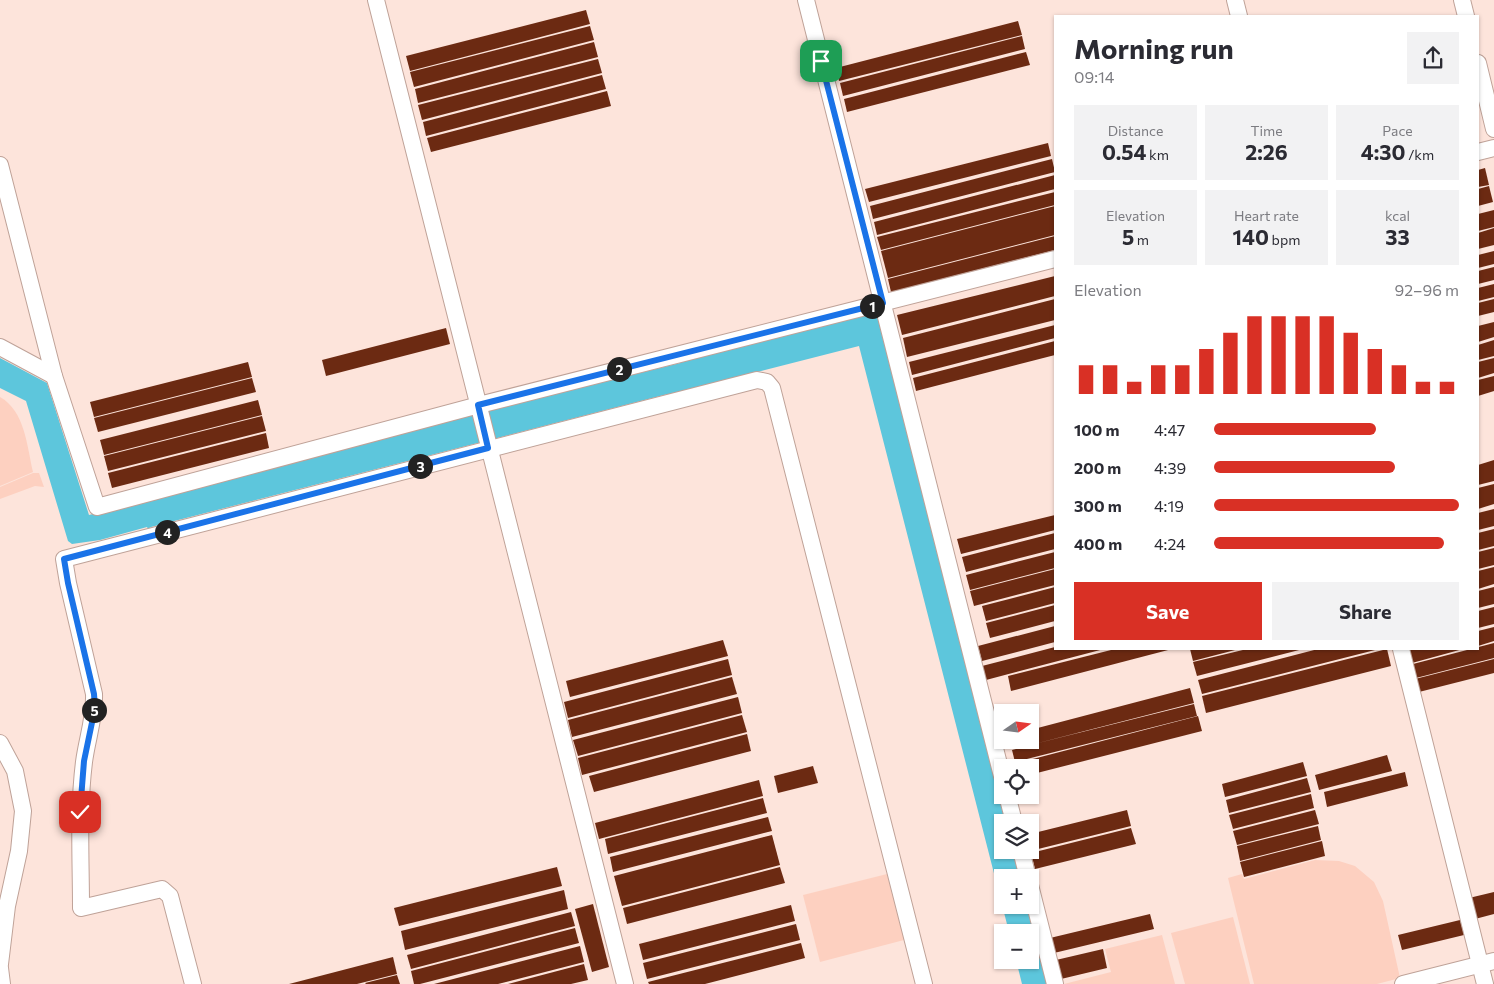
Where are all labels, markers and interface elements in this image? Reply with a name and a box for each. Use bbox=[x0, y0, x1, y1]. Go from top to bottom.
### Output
text: Morning run bbox=[1074, 31, 1234, 65]
button: share bbox=[1407, 32, 1459, 84]
pin bbox=[800, 40, 842, 82]
icon: arrive bbox=[807, 47, 835, 75]
text: 09:14 bbox=[1074, 67, 1114, 86]
text: Distance bbox=[1108, 122, 1163, 139]
text: Time bbox=[1250, 122, 1283, 139]
text: Pace bbox=[1382, 122, 1413, 139]
text: 0.54 bbox=[1102, 139, 1146, 164]
text: 2:26 bbox=[1245, 139, 1288, 164]
text: 4:30 bbox=[1361, 139, 1405, 164]
text: km bbox=[1146, 146, 1169, 163]
text: /km bbox=[1405, 146, 1434, 163]
text: Elevation bbox=[1106, 207, 1165, 224]
text: Heart rate bbox=[1234, 207, 1299, 224]
text: kcal bbox=[1385, 207, 1410, 224]
text: 5 bbox=[1122, 224, 1134, 249]
text: 140 bbox=[1233, 224, 1269, 249]
text: 33 bbox=[1385, 224, 1410, 249]
text: m bbox=[1134, 231, 1149, 248]
text: bpm bbox=[1269, 231, 1300, 248]
text: Elevation bbox=[1074, 280, 1142, 299]
text: 92–96 m bbox=[1395, 280, 1459, 299]
pin: 1 bbox=[860, 294, 884, 318]
text: 1 bbox=[869, 298, 876, 315]
pin: 2 bbox=[606, 356, 632, 382]
text: 2 bbox=[616, 361, 623, 378]
text: 100 m bbox=[1074, 420, 1120, 439]
text: 4:47 bbox=[1154, 420, 1185, 439]
pin: 3 bbox=[408, 454, 432, 478]
text: 3 bbox=[416, 458, 425, 475]
text: 200 m bbox=[1074, 458, 1121, 477]
text: 4:39 bbox=[1154, 458, 1186, 477]
text: 300 m bbox=[1074, 496, 1122, 515]
text: 4:19 bbox=[1154, 496, 1184, 515]
pin: 4 bbox=[154, 520, 180, 544]
text: 4 bbox=[163, 524, 172, 541]
text: 400 m bbox=[1074, 534, 1122, 553]
text: 4:24 bbox=[1154, 534, 1186, 553]
button: Save bbox=[1074, 582, 1262, 640]
button: Share bbox=[1272, 582, 1459, 640]
pin: 5 bbox=[82, 698, 106, 722]
text: 5 bbox=[90, 702, 99, 719]
north arrow bbox=[994, 704, 1039, 749]
map controls bbox=[994, 704, 1039, 969]
button: locate bbox=[994, 759, 1039, 804]
pin bbox=[59, 791, 101, 833]
icon: check bbox=[66, 798, 94, 826]
button: layers bbox=[994, 814, 1039, 859]
button: + bbox=[994, 869, 1039, 914]
button: − bbox=[994, 924, 1039, 969]

